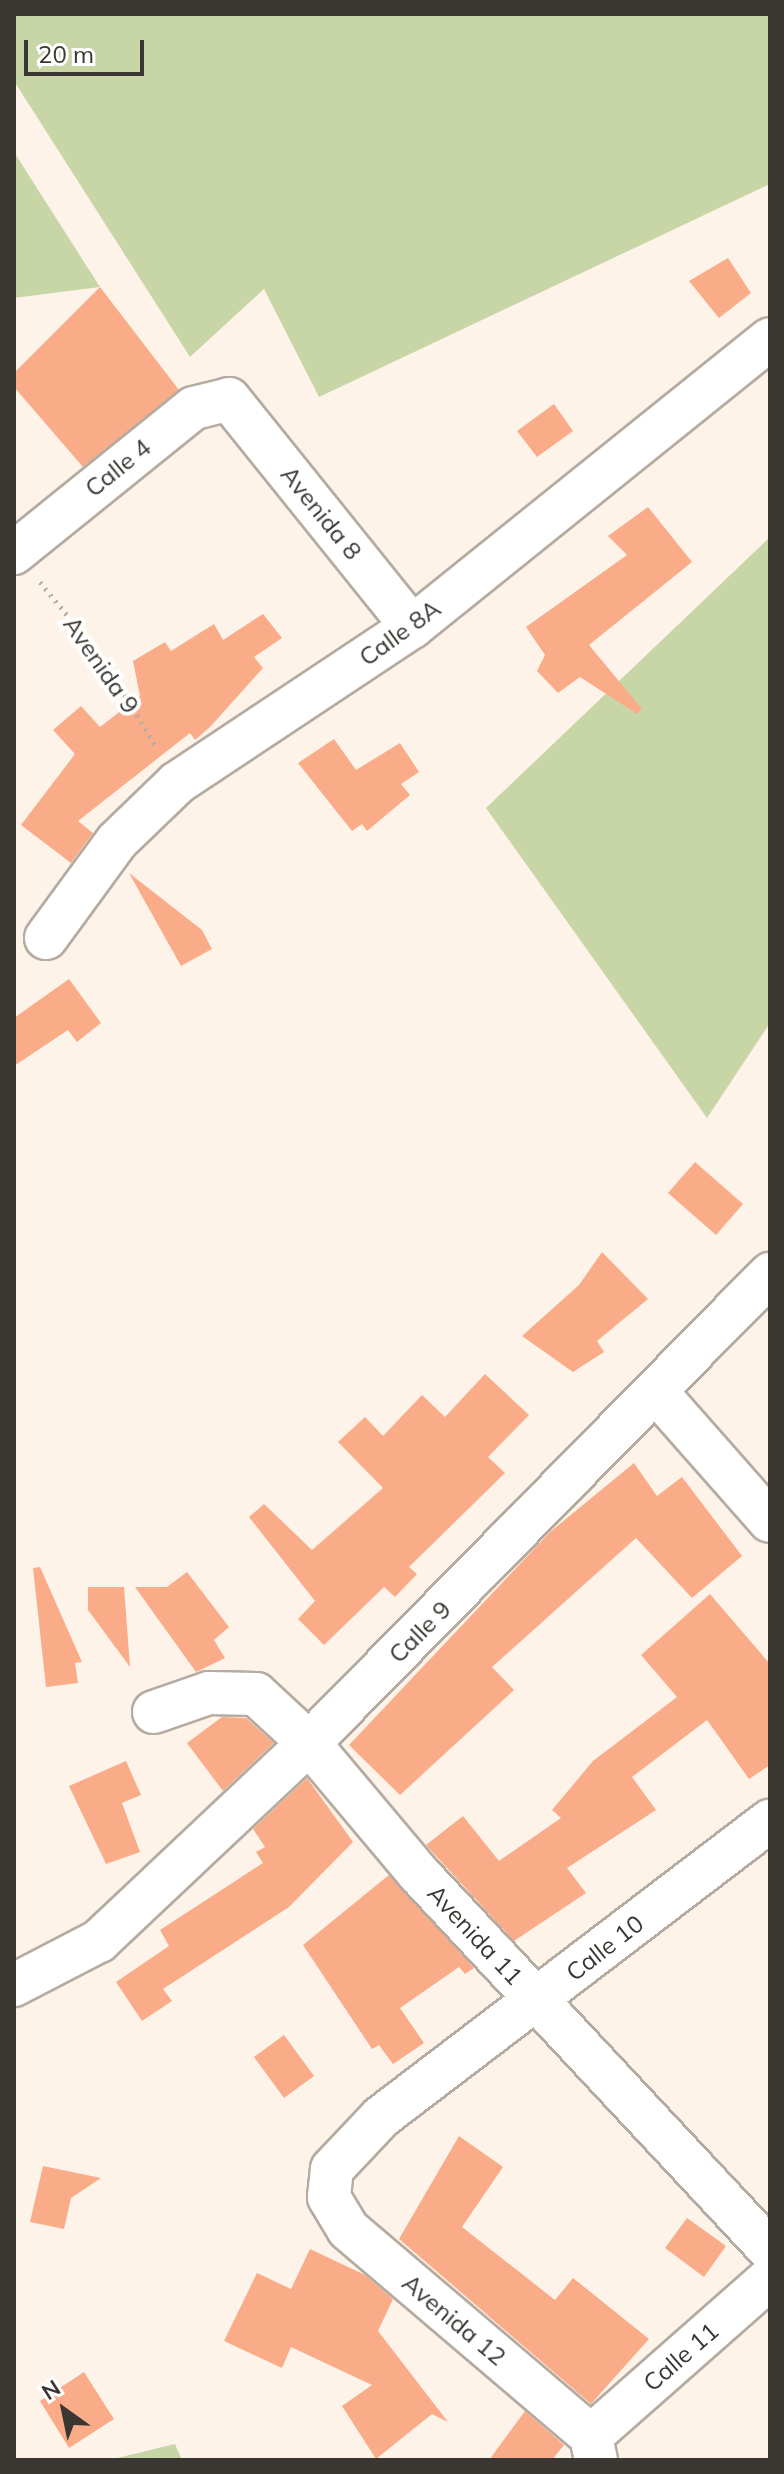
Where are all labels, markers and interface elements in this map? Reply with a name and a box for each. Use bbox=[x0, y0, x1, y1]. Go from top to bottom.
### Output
scale bar bbox=[28, 24, 148, 74]
text: 20 m bbox=[38, 39, 94, 69]
street label: Calle 4 bbox=[80, 433, 156, 503]
street label: Avenida 8 bbox=[275, 460, 367, 566]
street label: Calle 8A bbox=[354, 594, 446, 672]
street label: Avenida 9 bbox=[57, 611, 145, 719]
street label: Calle 9 bbox=[383, 1595, 457, 1669]
street label: Avenida 11 bbox=[421, 1879, 529, 1991]
street label: Calle 10 bbox=[561, 1909, 649, 1987]
street label: Avenida 12 bbox=[396, 2268, 512, 2372]
street label: Calle 11 bbox=[638, 2317, 724, 2397]
north arrow bbox=[24, 2370, 104, 2450]
text: N bbox=[36, 2374, 66, 2406]

